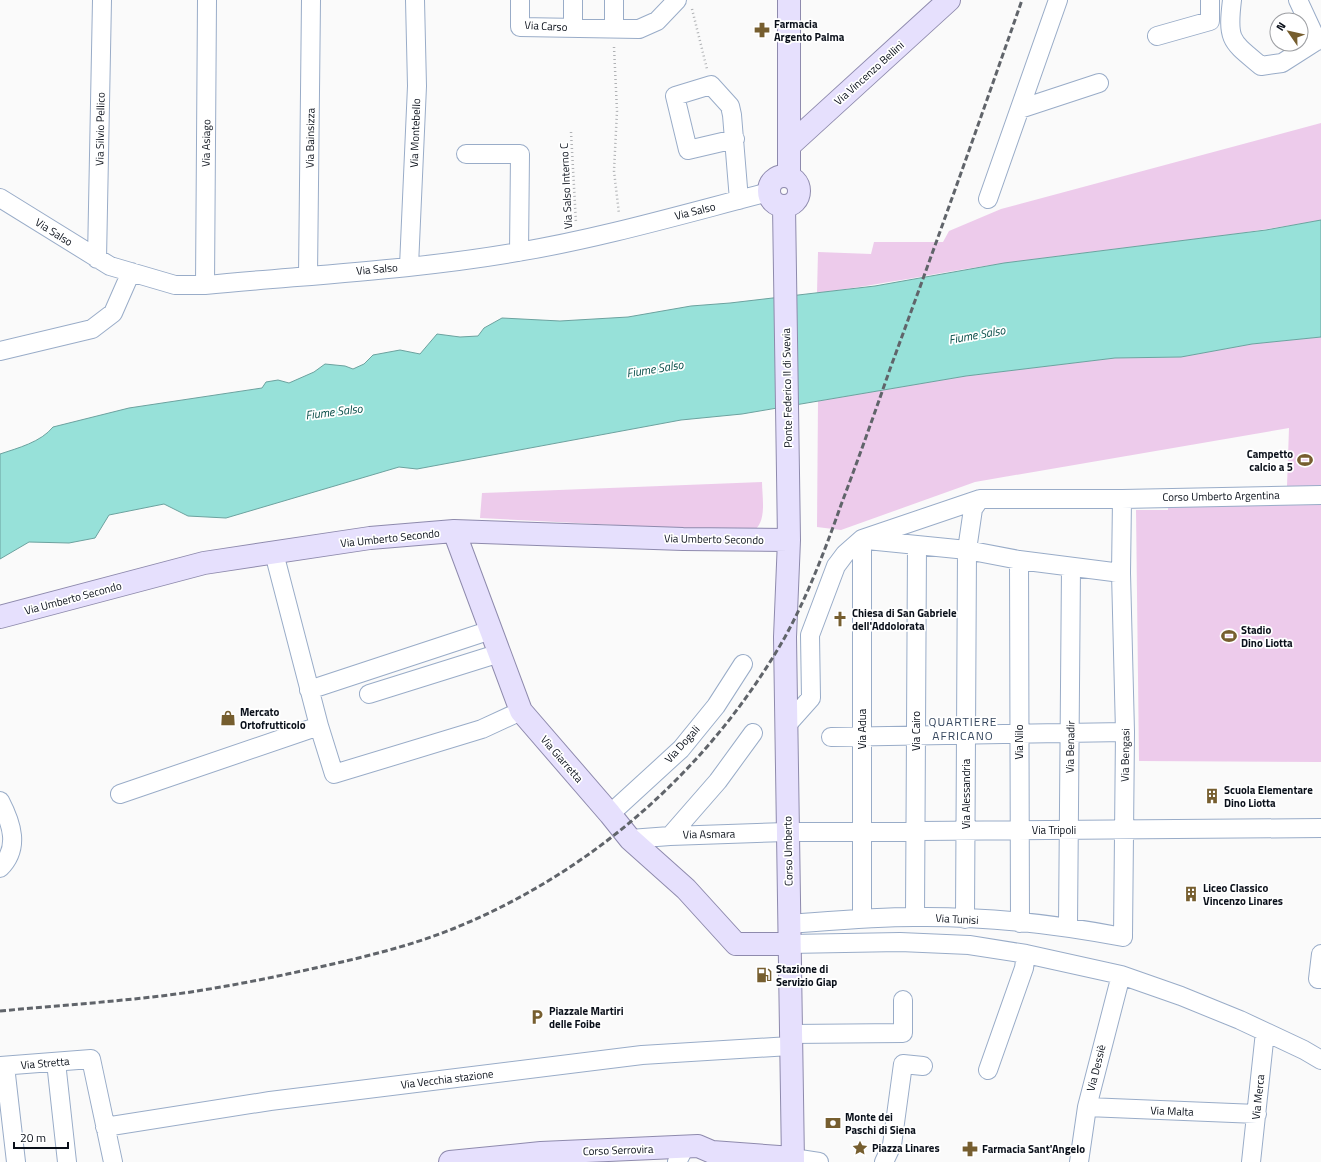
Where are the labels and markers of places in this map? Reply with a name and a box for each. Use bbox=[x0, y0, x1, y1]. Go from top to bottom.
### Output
place label: Farmacia Argento Palma bbox=[774, 16, 845, 45]
pharmacy icon: Farmacia Argento Palma bbox=[753, 21, 771, 39]
place label: Campetto calcio a 5 bbox=[1247, 446, 1293, 475]
sports icon: Campetto calcio a 5 bbox=[1296, 451, 1314, 469]
place label: Chiesa di San Gabriele dell'Addolorata bbox=[852, 605, 957, 634]
church icon: Chiesa di San Gabriele dell'Addolorata bbox=[831, 610, 849, 628]
place label: Stadio Dino Liotta bbox=[1241, 622, 1293, 651]
sports icon: Stadio Dino Liotta bbox=[1220, 627, 1238, 645]
place label: Mercato Ortofrutticolo bbox=[240, 704, 306, 733]
shop icon: Mercato Ortofrutticolo bbox=[219, 709, 237, 727]
place label: Scuola Elementare Dino Liotta bbox=[1224, 782, 1313, 811]
building icon: Scuola Elementare Dino Liotta bbox=[1203, 787, 1221, 805]
place label: Liceo Classico Vincenzo Linares bbox=[1203, 880, 1283, 909]
building icon: Liceo Classico Vincenzo Linares bbox=[1182, 885, 1200, 903]
place label: Stazione di Servizio Giap bbox=[776, 961, 837, 990]
fuel station icon: Stazione di Servizio Giap bbox=[755, 966, 773, 984]
place label: Piazzale Martiri delle Foibe bbox=[549, 1003, 624, 1032]
parking icon: Piazzale Martiri delle Foibe bbox=[528, 1008, 546, 1026]
place label: Monte dei Paschi di Siena bbox=[845, 1109, 916, 1138]
bank icon: Monte dei Paschi di Siena bbox=[824, 1114, 842, 1132]
place icon: Piazza Linares bbox=[851, 1139, 869, 1157]
place label: Piazza Linares bbox=[872, 1140, 940, 1156]
pharmacy icon: Farmacia Sant'Angelo bbox=[961, 1140, 979, 1158]
place label: Farmacia Sant'Angelo bbox=[982, 1141, 1085, 1157]

